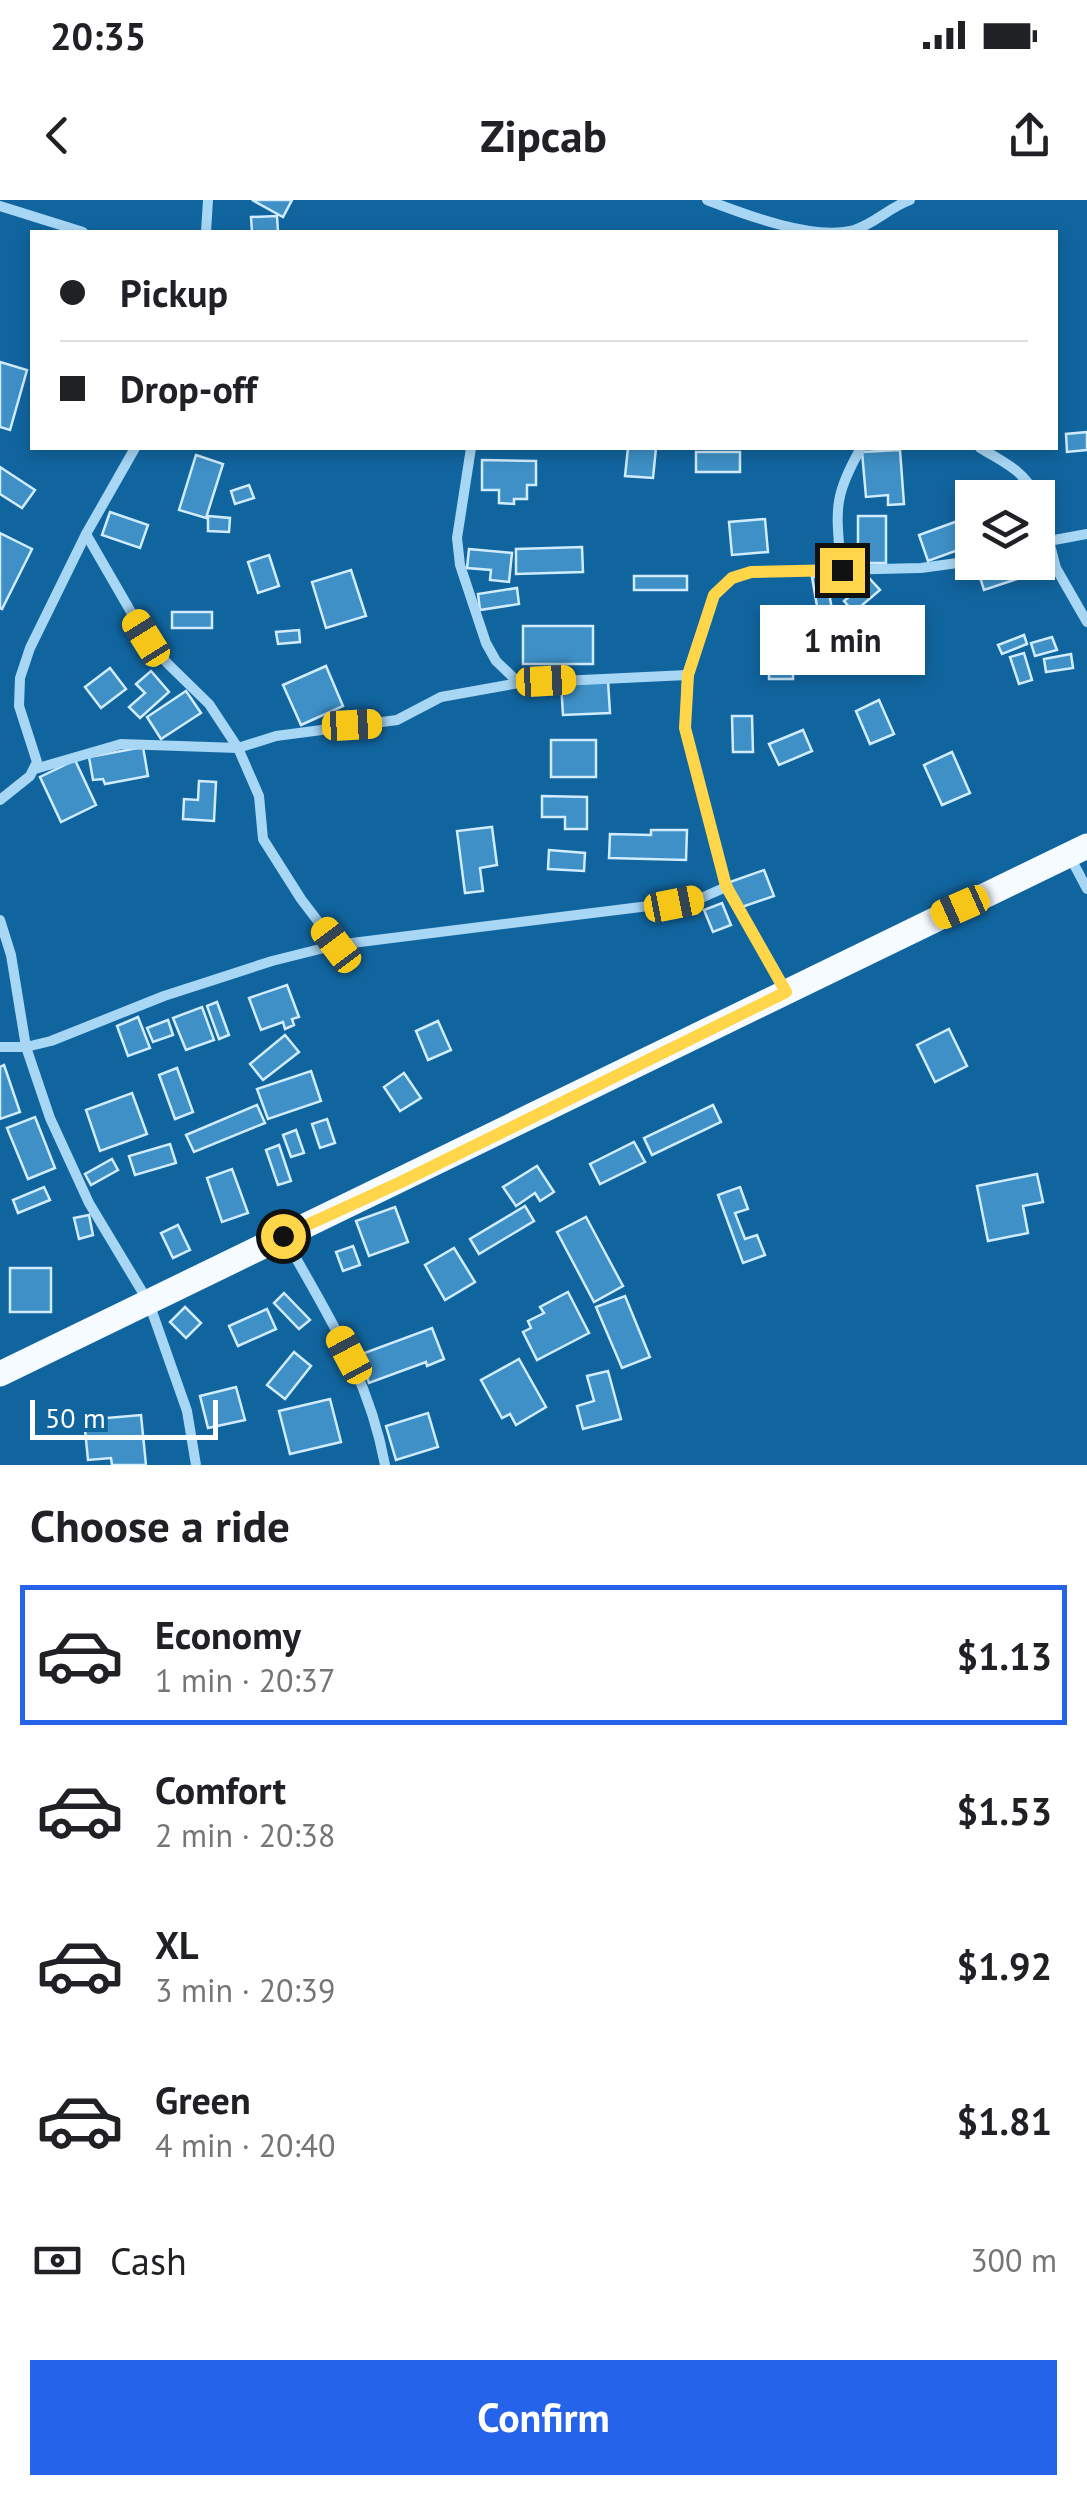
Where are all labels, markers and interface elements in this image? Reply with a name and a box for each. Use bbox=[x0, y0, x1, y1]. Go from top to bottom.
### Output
text: 20:35 bbox=[50, 11, 146, 60]
text: Zipcab bbox=[480, 106, 607, 164]
icon: back bbox=[30, 108, 85, 163]
icon: share bbox=[1002, 108, 1057, 163]
text: Pickup bbox=[120, 268, 228, 317]
text: Drop-off bbox=[120, 364, 257, 413]
map controls bbox=[955, 480, 1055, 580]
button: layers bbox=[955, 480, 1055, 580]
route end bbox=[820, 548, 865, 593]
car bbox=[117, 605, 175, 671]
callout: 1 min bbox=[760, 605, 924, 675]
text: 1 min bbox=[803, 619, 882, 661]
car bbox=[515, 664, 577, 698]
car bbox=[321, 708, 383, 742]
car bbox=[926, 881, 994, 933]
car bbox=[642, 884, 706, 924]
car bbox=[306, 912, 366, 978]
route start bbox=[261, 1214, 306, 1259]
car bbox=[322, 1321, 376, 1389]
scale bar bbox=[30, 1395, 218, 1440]
text: 50 m bbox=[45, 1399, 106, 1436]
text: Choose a ride bbox=[30, 1496, 290, 1554]
icon: car bbox=[35, 1610, 125, 1700]
text: Economy bbox=[155, 1610, 301, 1659]
text: $1.13 bbox=[956, 1631, 1052, 1680]
text: 1 min · 20:37 bbox=[155, 1659, 335, 1701]
icon: car bbox=[35, 1765, 125, 1855]
text: Comfort bbox=[155, 1765, 286, 1814]
text: $1.53 bbox=[956, 1786, 1052, 1835]
text: 2 min · 20:38 bbox=[155, 1814, 335, 1856]
icon: car bbox=[35, 1920, 125, 2010]
text: XL bbox=[155, 1920, 199, 1969]
text: $1.92 bbox=[956, 1941, 1052, 1990]
text: 3 min · 20:39 bbox=[155, 1969, 335, 2011]
icon: car bbox=[35, 2075, 125, 2165]
text: Green bbox=[155, 2075, 251, 2124]
text: $1.81 bbox=[956, 2096, 1052, 2145]
text: 4 min · 20:40 bbox=[155, 2124, 335, 2166]
icon: cash bbox=[30, 2233, 85, 2288]
text: Cash bbox=[110, 2236, 187, 2285]
text: 300 m bbox=[970, 2239, 1057, 2281]
button: Confirm bbox=[30, 2360, 1057, 2475]

